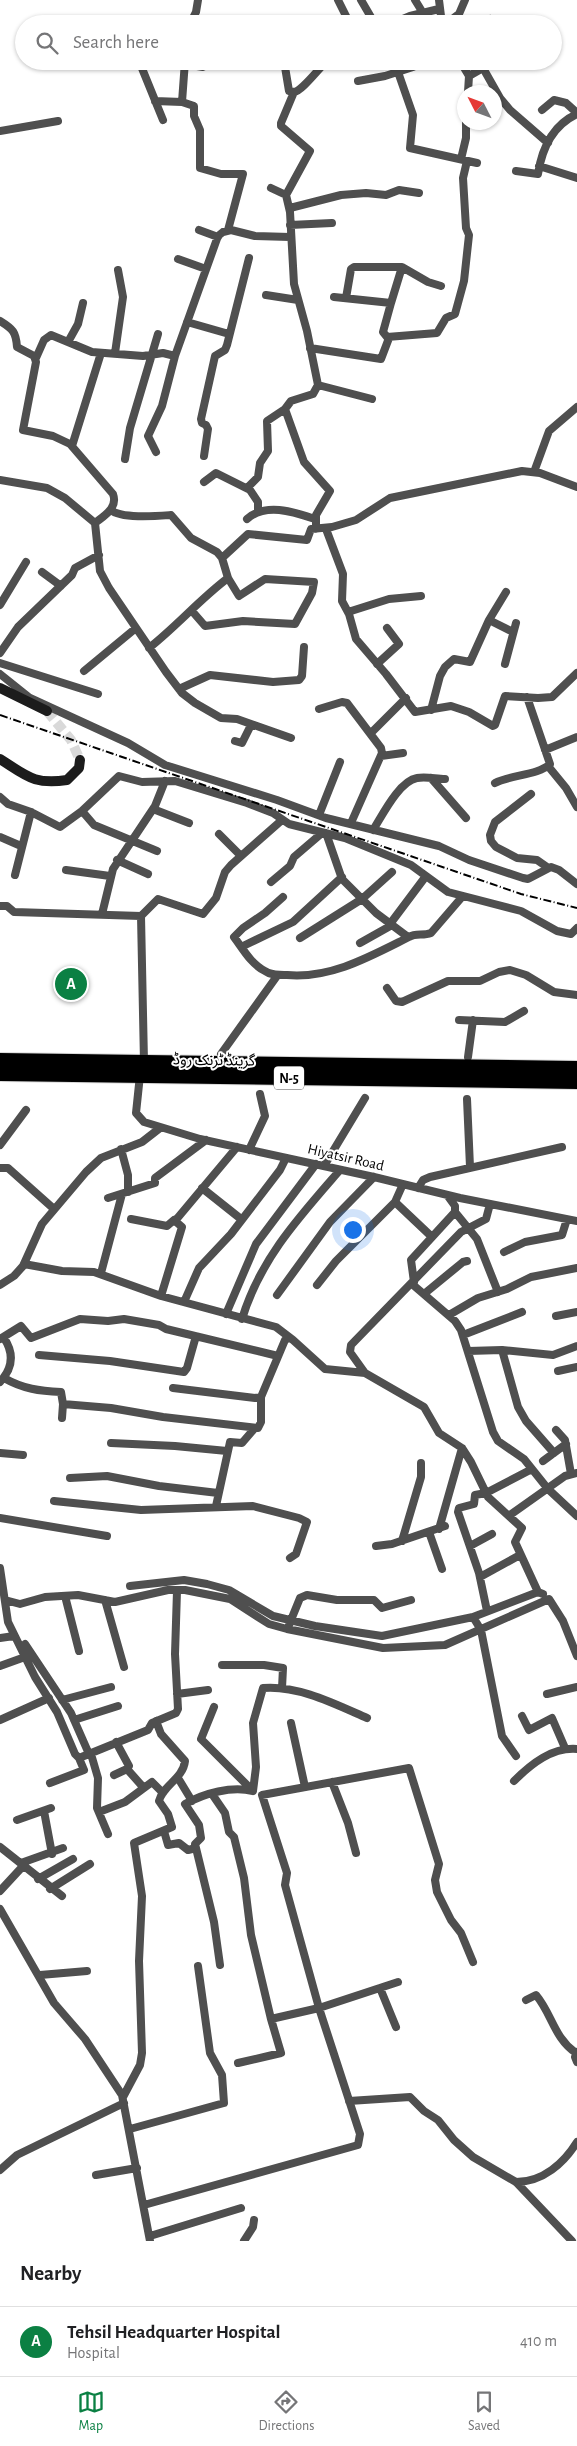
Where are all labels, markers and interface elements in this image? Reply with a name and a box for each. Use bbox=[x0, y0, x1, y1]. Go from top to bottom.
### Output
search box bbox=[15, 15, 562, 70]
icon: search bbox=[33, 29, 61, 57]
text: Search here bbox=[73, 33, 159, 52]
north arrow bbox=[457, 85, 502, 130]
pin: A bbox=[55, 965, 87, 1003]
street label: گرینڈ ٹرنک روڈ bbox=[173, 1051, 256, 1070]
road number: N-5 bbox=[274, 1066, 304, 1090]
street label: Hiyatsir Road bbox=[306, 1141, 386, 1174]
your location bbox=[340, 1217, 366, 1243]
text: Nearby bbox=[20, 2263, 81, 2284]
text: Tehsil Headquarter Hospital bbox=[67, 2323, 281, 2342]
text: A bbox=[31, 2333, 41, 2349]
text: 410 m bbox=[520, 2333, 557, 2349]
text: Hospital bbox=[67, 2345, 120, 2361]
tab: Map bbox=[77, 2388, 105, 2435]
tab: Directions bbox=[259, 2388, 314, 2435]
tab: Saved bbox=[468, 2388, 500, 2435]

